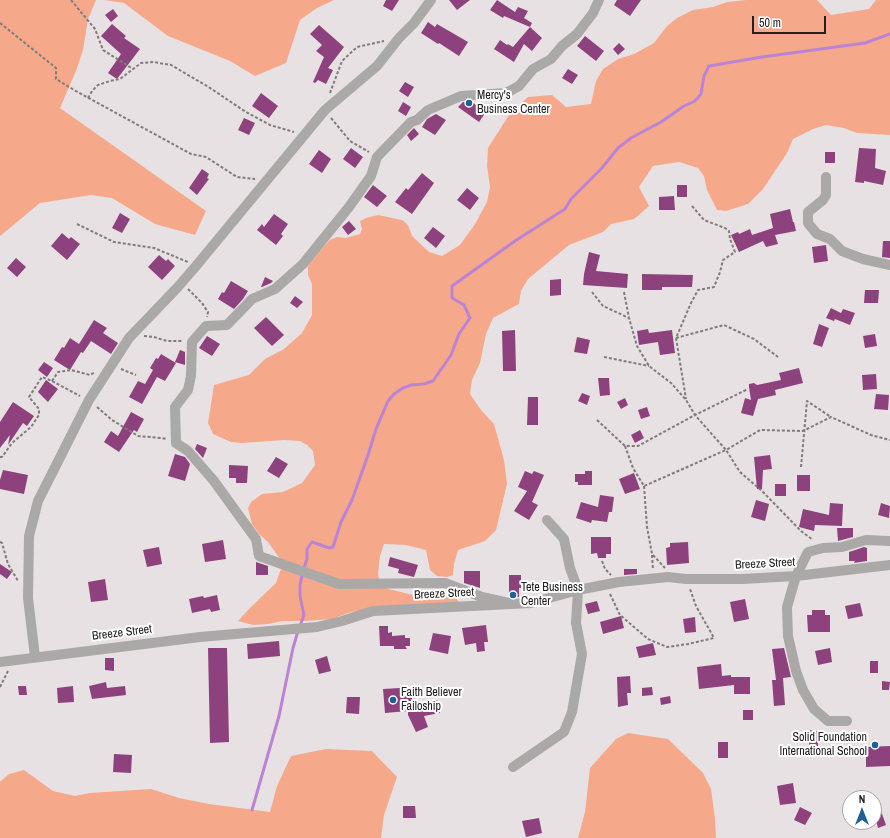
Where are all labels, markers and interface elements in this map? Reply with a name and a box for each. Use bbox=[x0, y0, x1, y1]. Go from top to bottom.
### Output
scale bar bbox=[754, 8, 828, 34]
text: 50 m bbox=[759, 15, 781, 31]
place label: Mercy's Business Center bbox=[477, 89, 550, 117]
marker: Mercy's Business Center bbox=[464, 98, 474, 108]
street label: Breeze Street bbox=[735, 555, 795, 573]
place label: Tete Business Center bbox=[521, 581, 583, 609]
street label: Breeze Street bbox=[414, 585, 474, 603]
marker: Tete Business Center bbox=[508, 590, 518, 600]
street label: Breeze Street bbox=[91, 622, 153, 644]
place label: Faith Believer Failoship bbox=[401, 686, 462, 714]
marker: Faith Believer Failoship bbox=[388, 695, 398, 705]
place label: Solid Foundation International School bbox=[779, 731, 867, 759]
marker: Solid Foundation International School bbox=[870, 740, 880, 750]
north arrow bbox=[842, 790, 882, 830]
text: N bbox=[859, 792, 865, 806]

